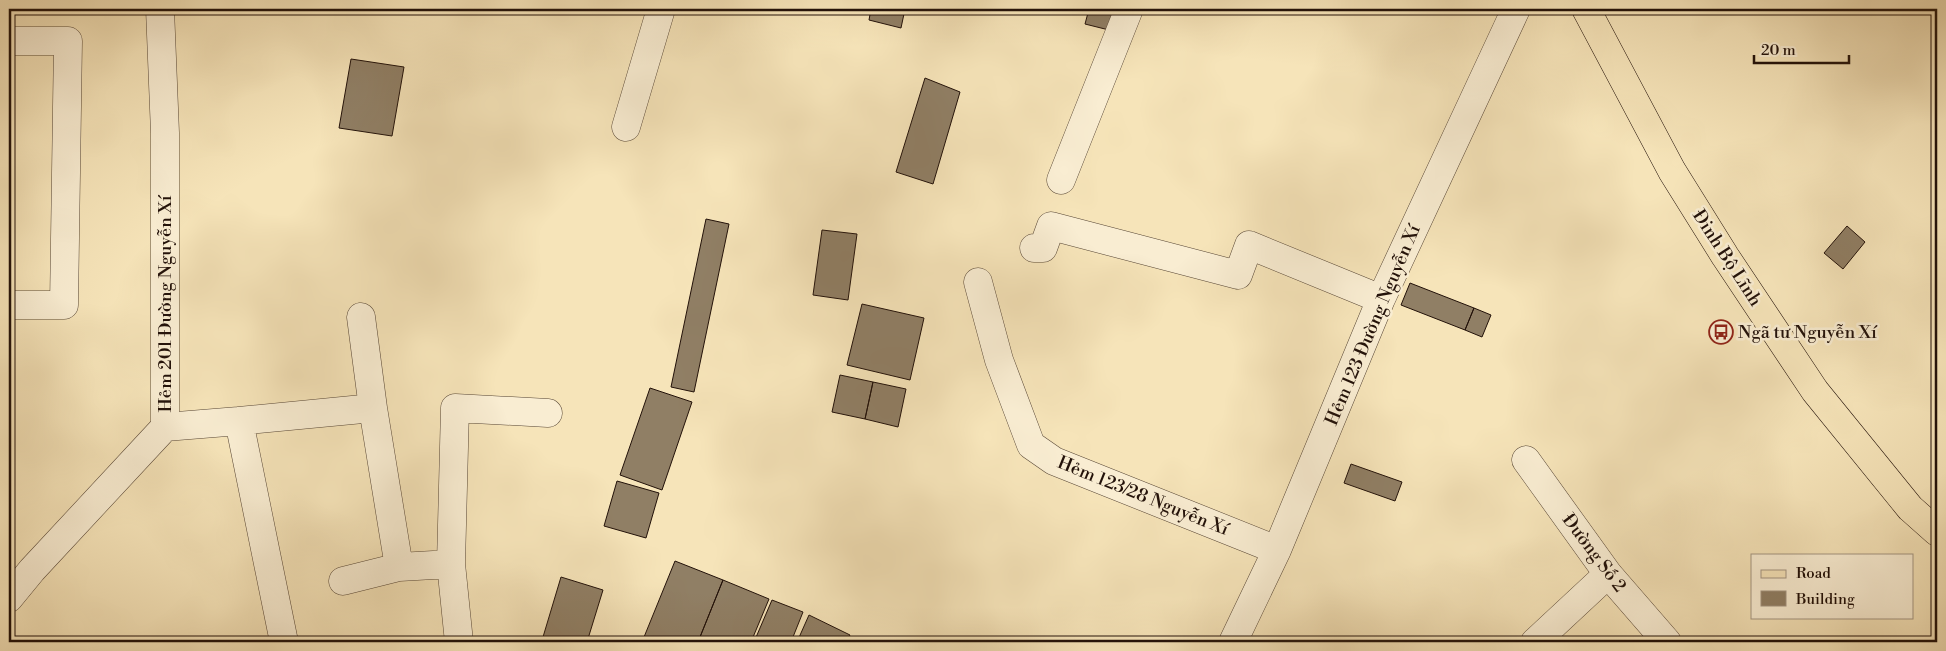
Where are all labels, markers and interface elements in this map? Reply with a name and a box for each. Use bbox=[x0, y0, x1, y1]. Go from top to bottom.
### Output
scale bar bbox=[1754, 32, 1848, 64]
text: 20 m bbox=[1761, 41, 1796, 60]
street label: Hẻm 201 Đường Nguyễn Xí bbox=[154, 194, 177, 413]
street label: Đinh Bộ Lĩnh bbox=[1687, 205, 1767, 311]
street label: Hẻm 123 Đường Nguyễn Xí bbox=[1320, 220, 1426, 429]
bus stop icon: Ngã tư Nguyễn Xí bbox=[1708, 319, 1734, 345]
place label: Ngã tư Nguyễn Xí bbox=[1738, 321, 1878, 344]
street label: Hẻm 123/28 Nguyễn Xí bbox=[1054, 451, 1233, 541]
street label: Đường Số 2 bbox=[1557, 509, 1631, 597]
legend bbox=[1751, 554, 1914, 618]
text: Road bbox=[1796, 564, 1831, 583]
text: Building bbox=[1795, 590, 1855, 609]

